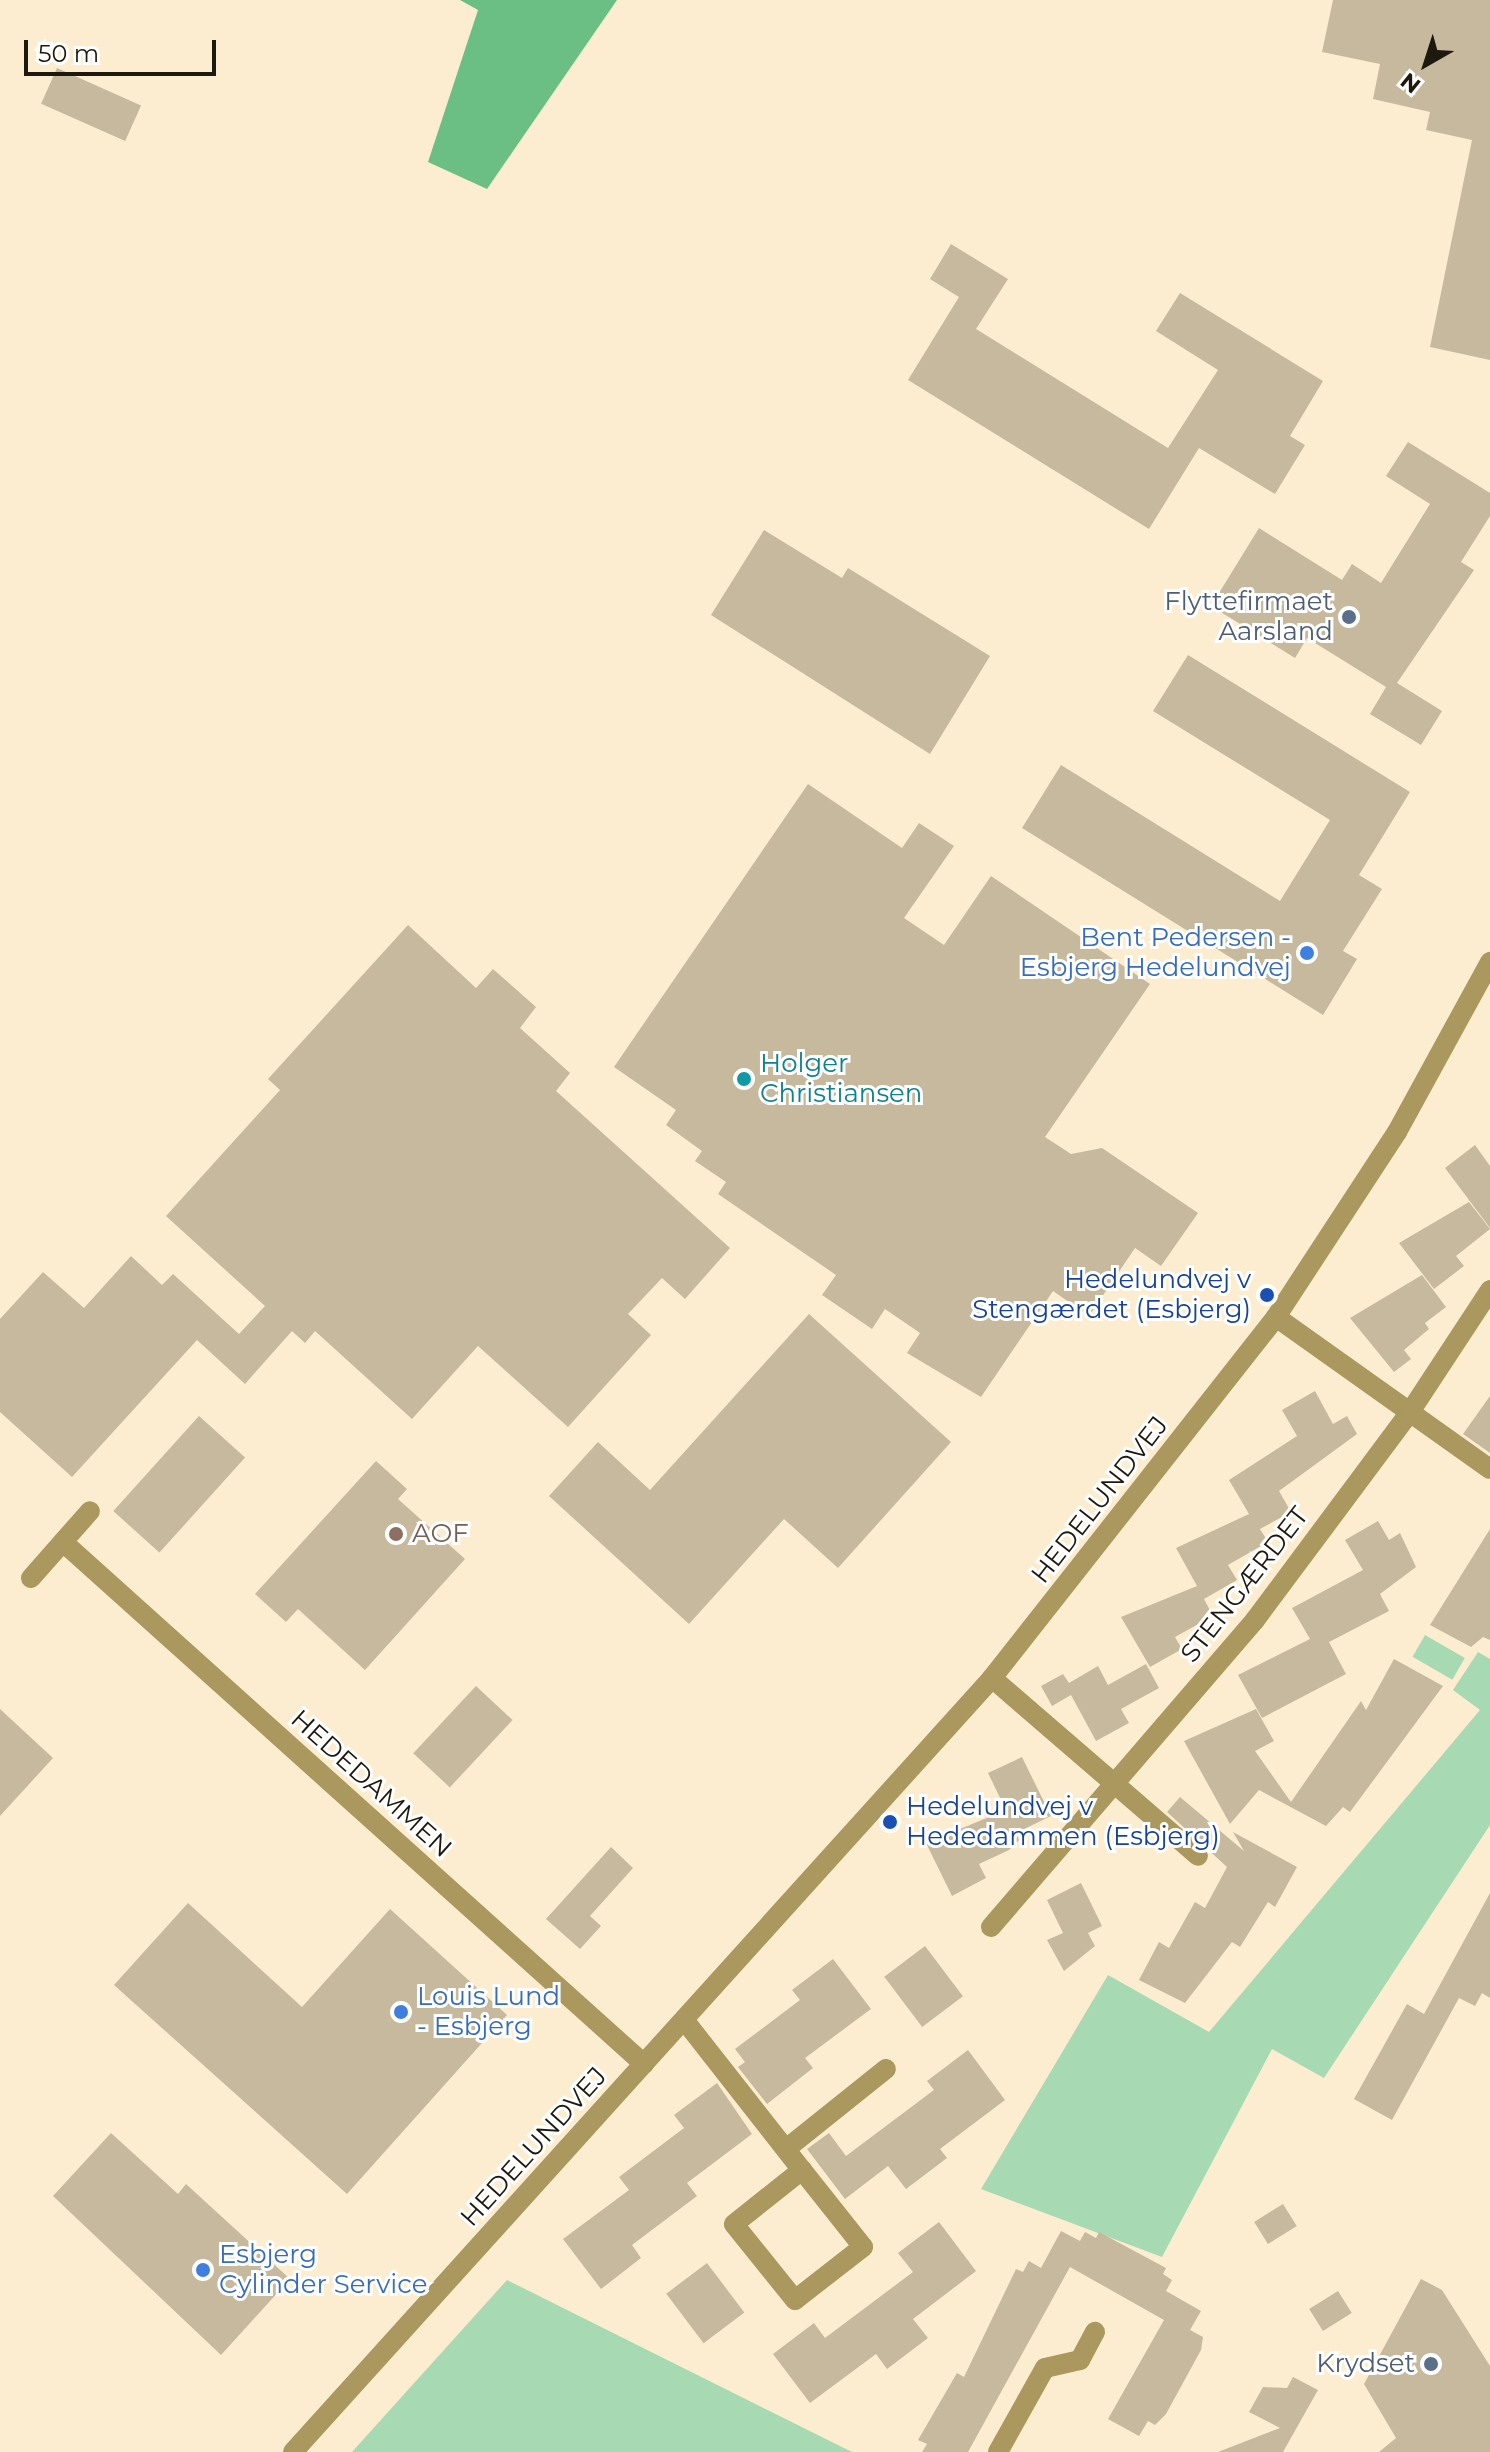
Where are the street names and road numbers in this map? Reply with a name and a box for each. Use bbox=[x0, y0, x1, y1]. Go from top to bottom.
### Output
street label: HEDELUNDVEJ bbox=[1025, 1410, 1175, 1590]
street label: STENGÆRDET bbox=[1175, 1501, 1315, 1669]
street label: HEDEDAMMEN bbox=[284, 1704, 458, 1864]
street label: HEDELUNDVEJ bbox=[454, 2061, 614, 2233]

